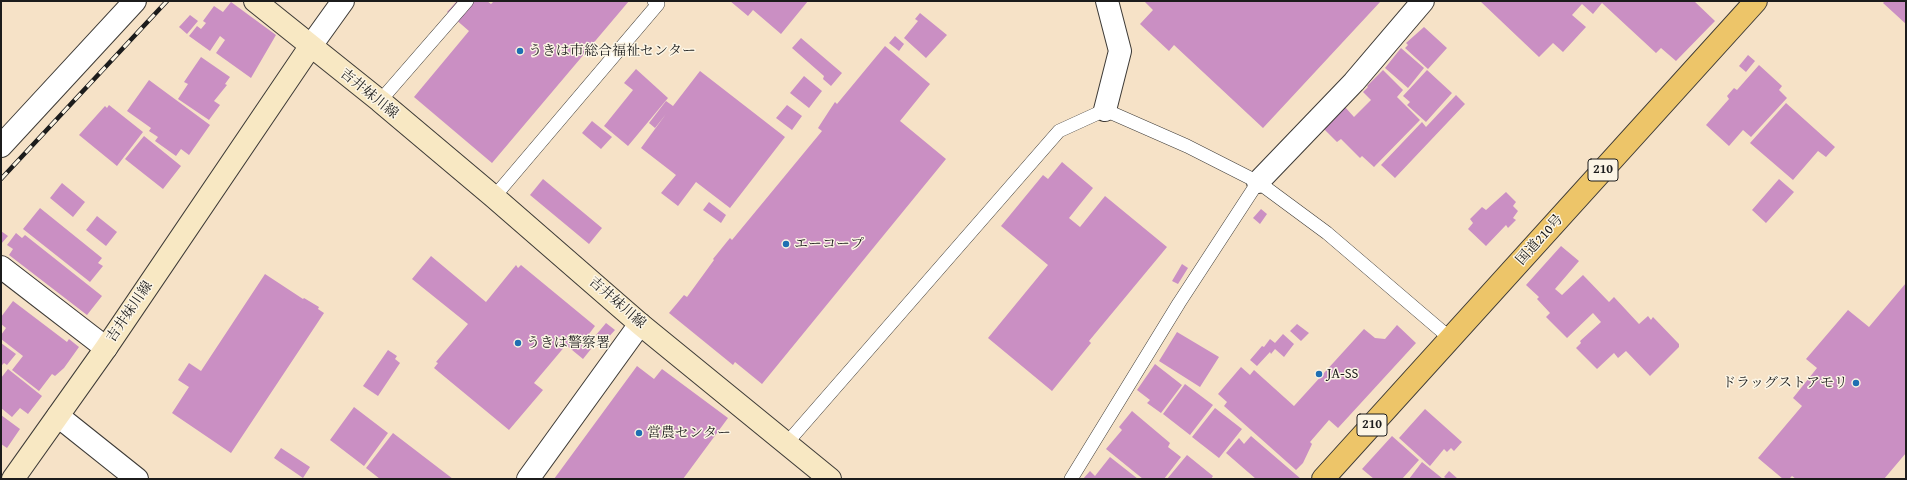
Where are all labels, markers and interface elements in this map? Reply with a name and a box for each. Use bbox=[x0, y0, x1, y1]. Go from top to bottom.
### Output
place label: うきは市総合福祉センター bbox=[528, 43, 696, 59]
marker: うきは市総合福祉センター bbox=[515, 46, 525, 56]
street label: 吉井妹川線 bbox=[337, 65, 401, 123]
road number: 210 bbox=[1588, 159, 1618, 181]
street label: 国道210号 bbox=[1513, 211, 1567, 269]
place label: エーコープ bbox=[794, 236, 864, 252]
marker: エーコープ bbox=[781, 239, 791, 249]
street label: 吉井妹川線 bbox=[585, 274, 649, 332]
street label: 吉井妹川線 bbox=[103, 278, 157, 346]
place label: うきは警察署 bbox=[526, 335, 610, 351]
marker: うきは警察署 bbox=[513, 338, 523, 348]
place label: JA-SS bbox=[1327, 366, 1358, 382]
marker: JA-SS bbox=[1314, 369, 1324, 379]
place label: ドラッグストアモリ bbox=[1722, 375, 1848, 391]
marker: ドラッグストアモリ bbox=[1851, 378, 1861, 388]
road number: 210 bbox=[1357, 414, 1387, 436]
place label: 営農センター bbox=[647, 425, 731, 441]
marker: 営農センター bbox=[634, 428, 644, 438]

